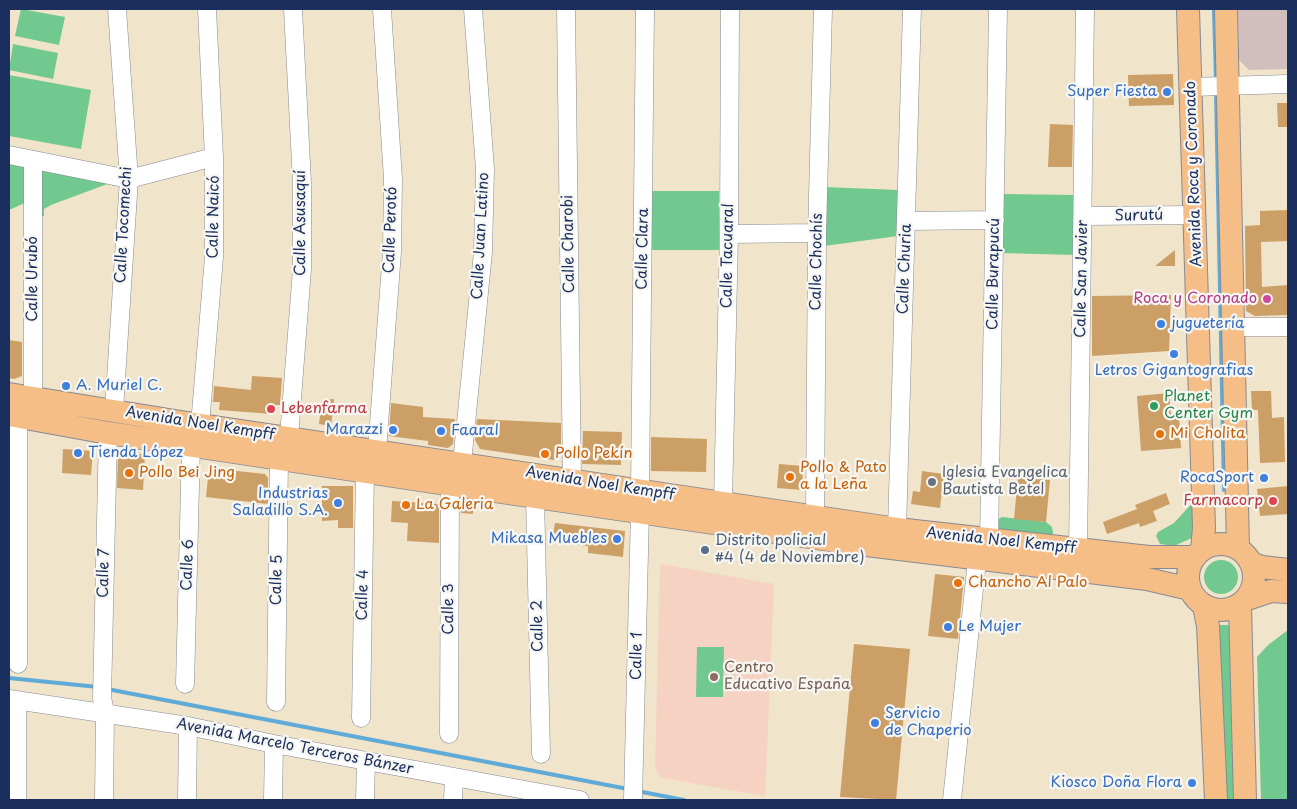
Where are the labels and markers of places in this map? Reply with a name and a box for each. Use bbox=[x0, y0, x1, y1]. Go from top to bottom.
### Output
place label: Super Fiesta bbox=[1067, 83, 1157, 101]
marker: Super Fiesta bbox=[1161, 86, 1173, 98]
place label: Roca y Coronado bbox=[1133, 290, 1257, 308]
marker: Roca y Coronado bbox=[1261, 293, 1273, 305]
place label: juguetería bbox=[1171, 315, 1244, 333]
marker: juguetería bbox=[1155, 318, 1167, 330]
marker: Letros Gigantografias bbox=[1168, 348, 1180, 360]
place label: Letros Gigantografias bbox=[1095, 362, 1253, 380]
place label: A. Muriel C. bbox=[76, 377, 163, 395]
marker: A. Muriel C. bbox=[60, 380, 72, 392]
place label: Planet Center Gym bbox=[1164, 388, 1253, 423]
place label: Lebenfarma bbox=[281, 400, 367, 418]
marker: Planet Center Gym bbox=[1148, 400, 1160, 412]
marker: Lebenfarma bbox=[265, 403, 277, 415]
place label: Marazzi bbox=[325, 421, 383, 439]
place label: Faaral bbox=[451, 422, 499, 440]
marker: Marazzi bbox=[387, 424, 399, 436]
marker: Faaral bbox=[435, 425, 447, 437]
place label: Mi Cholita bbox=[1170, 425, 1246, 443]
marker: Mi Cholita bbox=[1154, 428, 1166, 440]
place label: Tienda López bbox=[88, 444, 183, 462]
place label: Pollo Pekín bbox=[555, 445, 632, 463]
marker: Tienda López bbox=[72, 447, 84, 459]
marker: Pollo Pekín bbox=[539, 448, 551, 460]
place label: Pollo & Pato a la Leña bbox=[800, 459, 887, 494]
place label: Pollo Bei Jing bbox=[139, 464, 235, 482]
place label: Iglesia Evangelica Bautista Betel bbox=[942, 464, 1068, 499]
marker: Pollo Bei Jing bbox=[123, 467, 135, 479]
place label: RocaSport bbox=[1180, 469, 1254, 487]
marker: Pollo & Pato a la Leña bbox=[784, 471, 796, 483]
marker: RocaSport bbox=[1258, 472, 1270, 484]
marker: Iglesia Evangelica Bautista Betel bbox=[926, 476, 938, 488]
place label: Industrias Saladillo S.A. bbox=[232, 485, 328, 520]
place label: Farmacorp bbox=[1183, 492, 1263, 510]
marker: Farmacorp bbox=[1267, 495, 1279, 507]
place label: La Galeria bbox=[416, 496, 493, 514]
marker: Industrias Saladillo S.A. bbox=[332, 497, 344, 509]
marker: La Galeria bbox=[400, 499, 412, 511]
place label: Mikasa Muebles bbox=[491, 530, 607, 548]
place label: Distrito policial #4 (4 de Noviembre) bbox=[715, 532, 865, 567]
marker: Mikasa Muebles bbox=[611, 533, 623, 545]
marker: Distrito policial #4 (4 de Noviembre) bbox=[699, 544, 711, 556]
place label: Chancho Al Palo bbox=[968, 574, 1087, 592]
marker: Chancho Al Palo bbox=[952, 577, 964, 589]
place label: Le Mujer bbox=[958, 618, 1021, 636]
marker: Le Mujer bbox=[942, 621, 954, 633]
place label: Centro Educativo España bbox=[724, 659, 850, 694]
marker: Centro Educativo España bbox=[708, 671, 720, 683]
place label: Servicio de Chaperio bbox=[885, 705, 972, 740]
marker: Servicio de Chaperio bbox=[869, 717, 881, 729]
place label: Kiosco Doña Flora bbox=[1051, 774, 1182, 792]
marker: Kiosco Doña Flora bbox=[1186, 777, 1198, 789]

